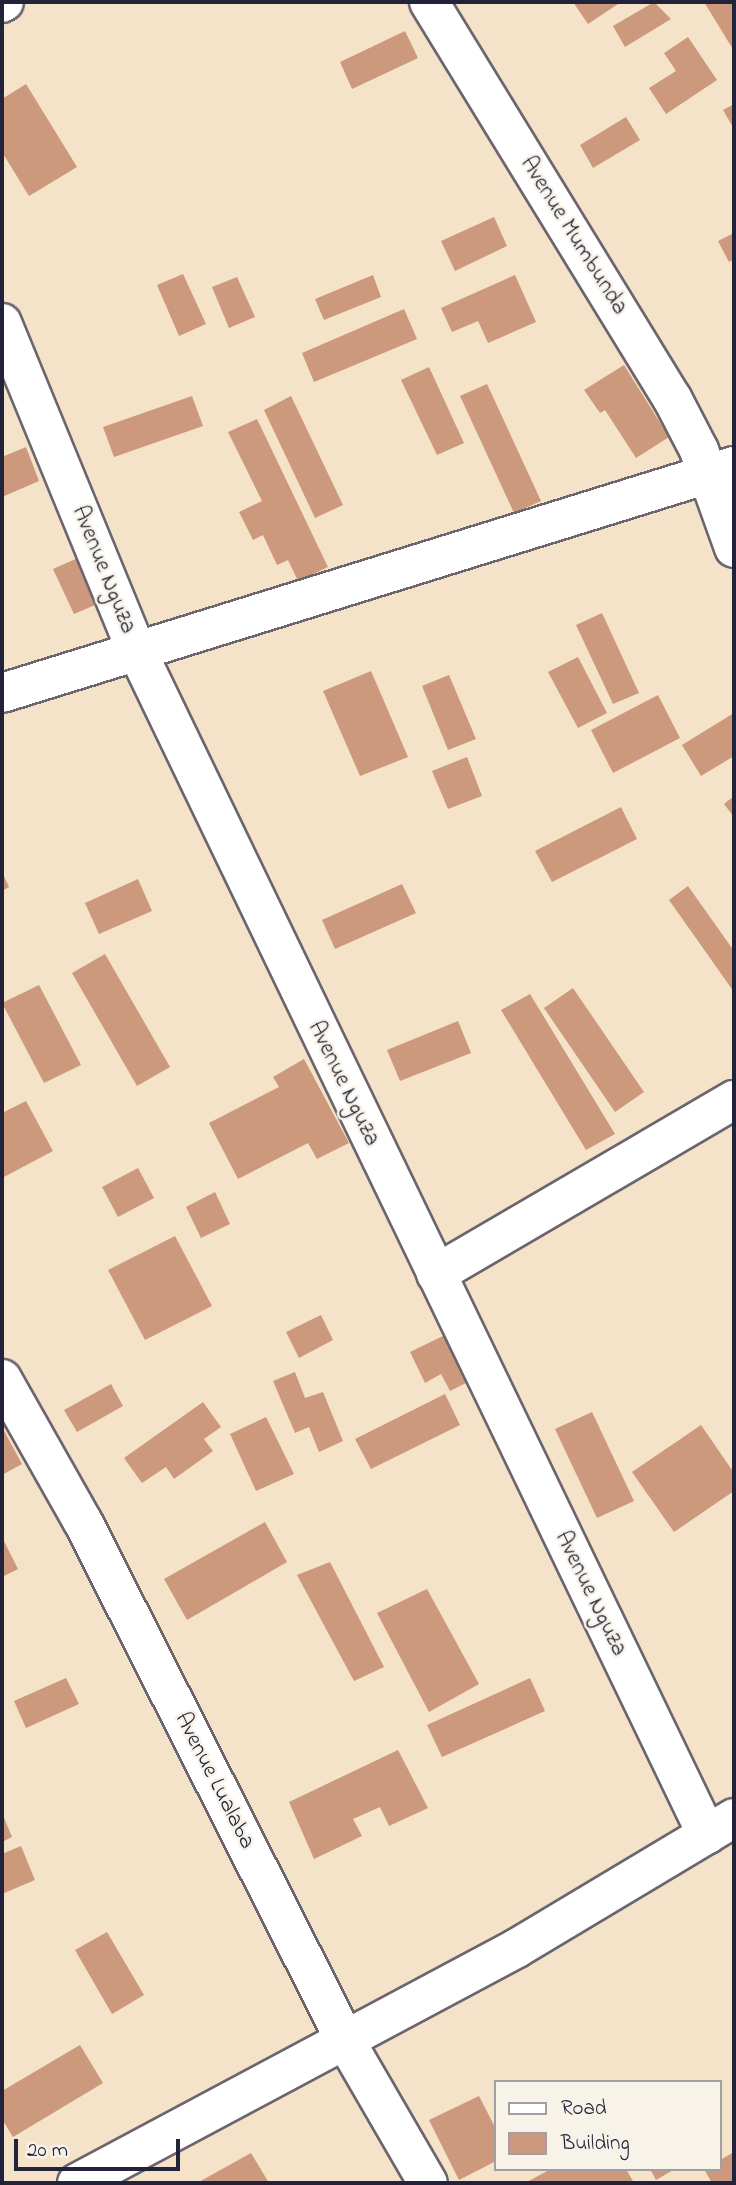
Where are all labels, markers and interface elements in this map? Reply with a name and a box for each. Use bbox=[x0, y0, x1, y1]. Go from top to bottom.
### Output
street label: Avenue Mumbunda bbox=[513, 152, 633, 320]
street label: Avenue Nguza bbox=[65, 502, 141, 638]
street label: Avenue Nguza bbox=[301, 1017, 385, 1151]
street label: Avenue Nguza bbox=[548, 1527, 632, 1661]
street label: Avenue Lualaba bbox=[168, 1708, 260, 1854]
legend bbox=[494, 2080, 722, 2171]
text: Road bbox=[561, 2094, 607, 2124]
scale bar bbox=[18, 2126, 184, 2170]
text: Building bbox=[561, 2129, 630, 2159]
text: 20 m bbox=[27, 2136, 68, 2166]

